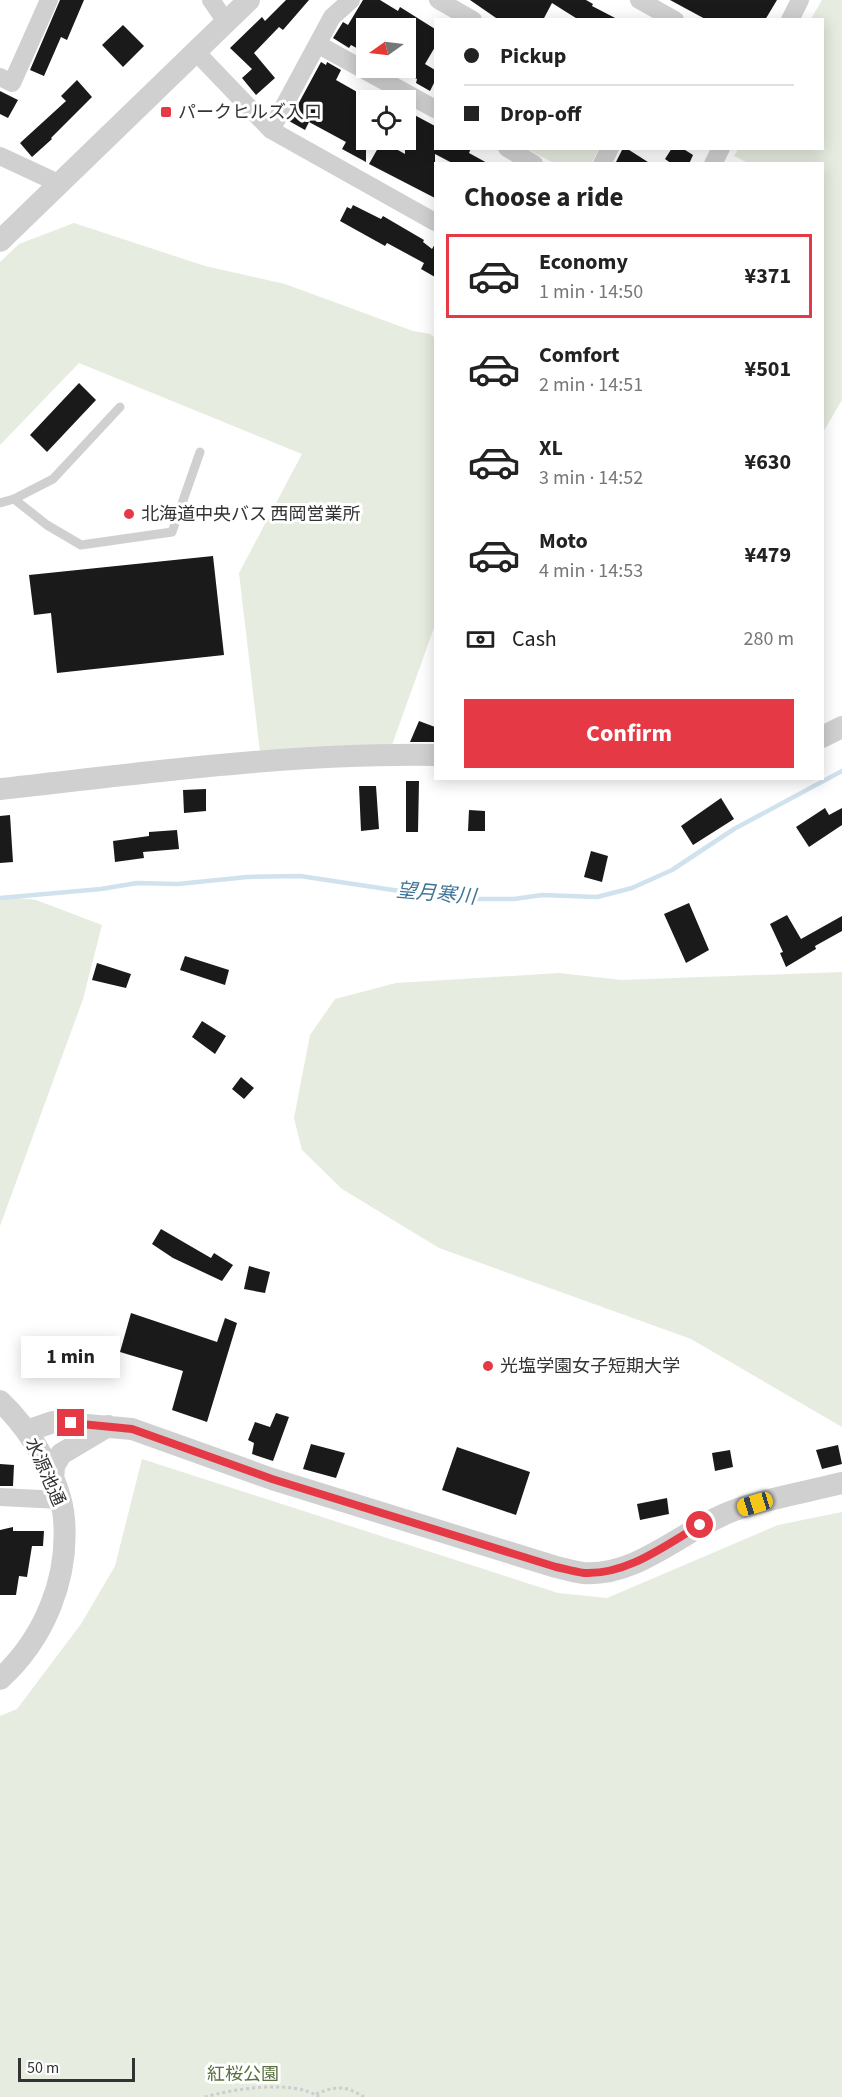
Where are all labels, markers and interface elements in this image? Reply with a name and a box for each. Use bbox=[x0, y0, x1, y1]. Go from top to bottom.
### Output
north arrow bbox=[356, 18, 416, 78]
map controls bbox=[356, 18, 416, 150]
text: Pickup bbox=[500, 40, 566, 72]
button: locate bbox=[356, 90, 416, 150]
text: Drop-off bbox=[500, 98, 581, 130]
place label: パークヒルズ入口 bbox=[178, 100, 322, 125]
marker: パークヒルズ入口 bbox=[159, 105, 173, 119]
text: Choose a ride bbox=[464, 178, 624, 217]
text: Economy bbox=[539, 246, 628, 278]
icon: car bbox=[467, 249, 521, 303]
text: ¥371 bbox=[745, 260, 791, 292]
text: 1 min · 14:50 bbox=[539, 278, 643, 306]
text: Comfort bbox=[539, 339, 620, 371]
icon: car bbox=[467, 342, 521, 396]
text: ¥501 bbox=[745, 353, 791, 385]
text: 2 min · 14:51 bbox=[539, 371, 643, 399]
text: XL bbox=[539, 432, 563, 464]
icon: car bbox=[467, 435, 521, 489]
text: ¥630 bbox=[745, 446, 791, 478]
text: 3 min · 14:52 bbox=[539, 464, 643, 492]
place label: 北海道中央バス 西岡営業所 bbox=[141, 502, 361, 527]
marker: 北海道中央バス 西岡営業所 bbox=[122, 507, 136, 521]
text: Moto bbox=[539, 525, 588, 557]
icon: car bbox=[467, 528, 521, 582]
text: ¥479 bbox=[745, 539, 791, 571]
text: 4 min · 14:53 bbox=[539, 557, 643, 585]
icon: cash bbox=[464, 623, 497, 656]
text: Cash bbox=[512, 623, 557, 655]
text: 280 m bbox=[744, 625, 794, 653]
button: Confirm bbox=[464, 699, 794, 768]
water label: 望月寒川 bbox=[395, 877, 479, 912]
callout: 1 min bbox=[22, 1336, 121, 1378]
text: 1 min bbox=[46, 1343, 95, 1371]
place label: 光塩学園女子短期大学 bbox=[500, 1354, 680, 1379]
marker: 光塩学園女子短期大学 bbox=[481, 1359, 495, 1373]
route end bbox=[57, 1409, 84, 1436]
street label: 水源池通 bbox=[19, 1434, 71, 1510]
car bbox=[735, 1490, 775, 1518]
route start bbox=[686, 1511, 713, 1538]
scale bar bbox=[18, 2055, 135, 2082]
text: 50 m bbox=[27, 2057, 59, 2079]
park label: 紅桜公園 bbox=[207, 2062, 279, 2087]

